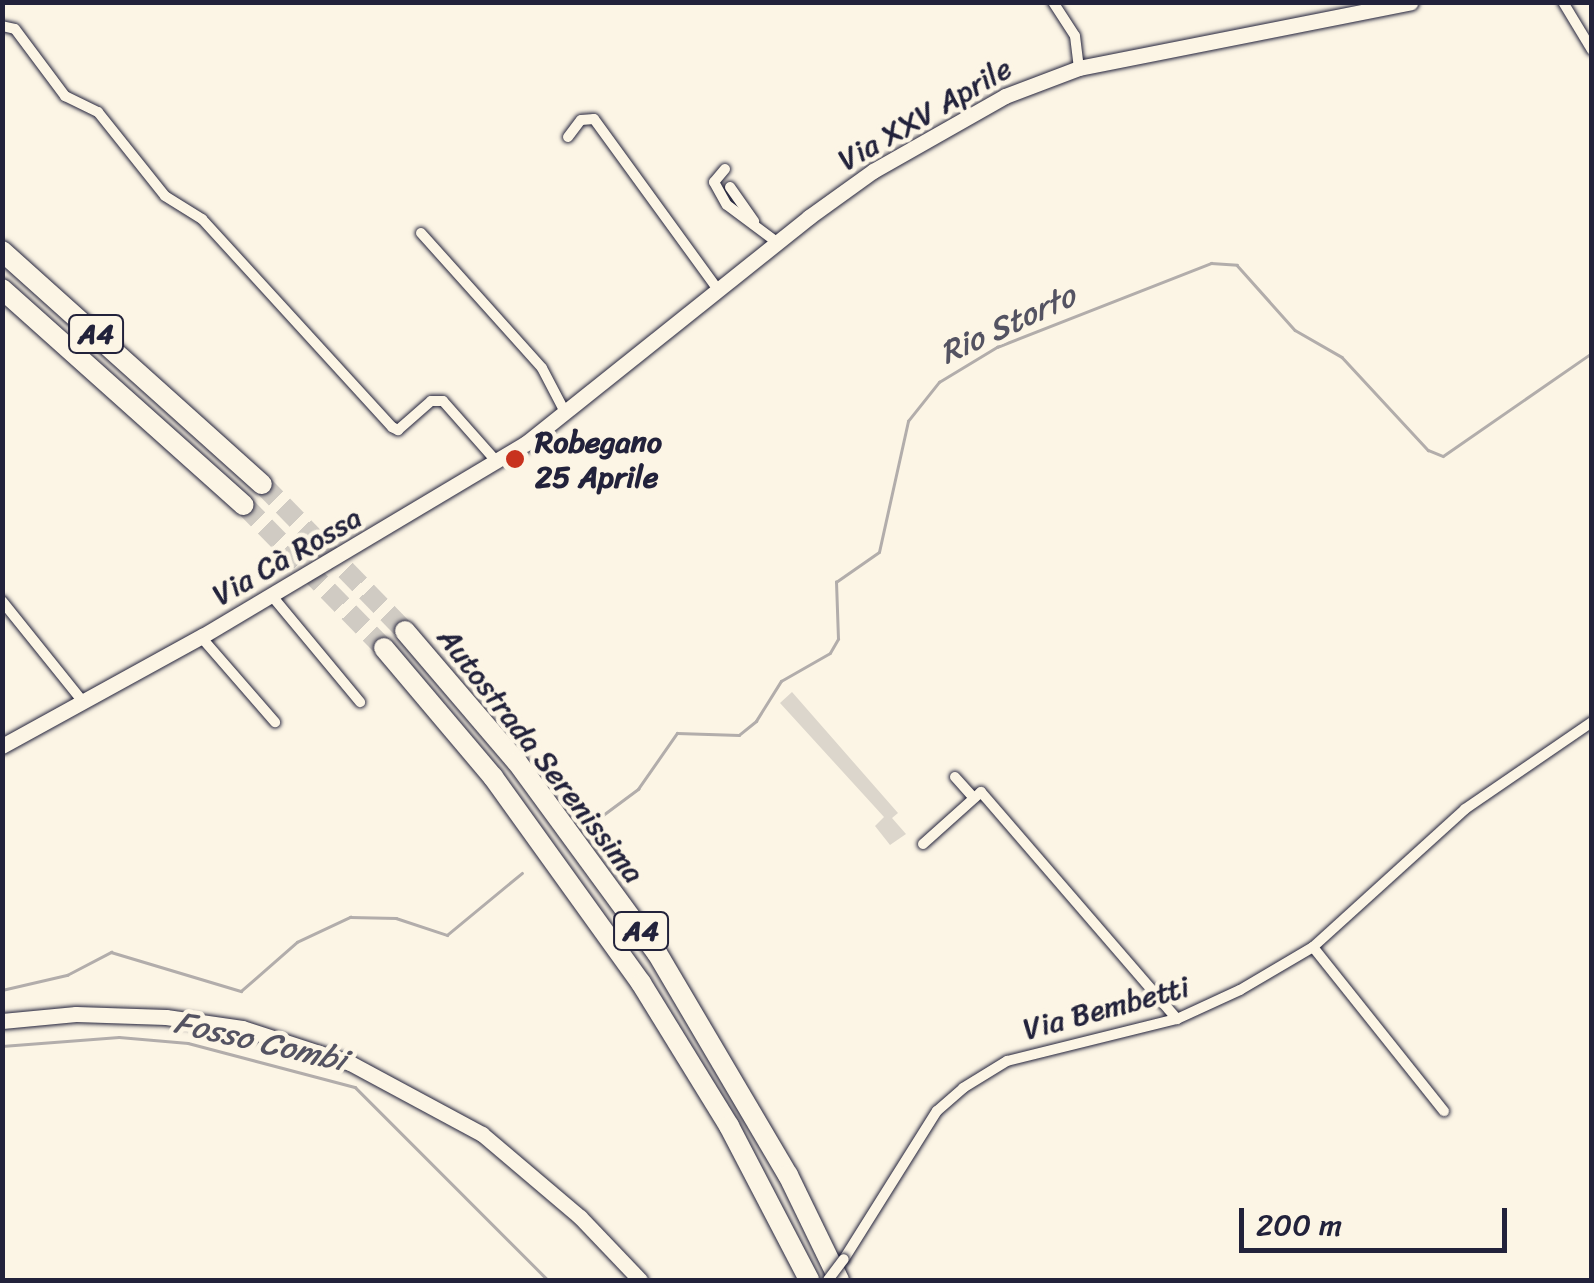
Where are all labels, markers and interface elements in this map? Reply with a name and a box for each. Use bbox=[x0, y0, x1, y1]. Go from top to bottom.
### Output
street label: Via XXV Aprile bbox=[832, 50, 1018, 178]
water label: Rio Storto bbox=[934, 277, 1082, 373]
road number: A4 bbox=[66, 311, 126, 357]
place label: Robegano 25 Aprile bbox=[535, 424, 662, 494]
marker: Robegano 25 Aprile bbox=[504, 448, 526, 470]
street label: Via Cà Rossa bbox=[206, 499, 368, 613]
street label: Autostrada Serenissima bbox=[430, 620, 652, 890]
road number: A4 bbox=[611, 908, 671, 954]
street label: Via Bembetti bbox=[1019, 969, 1193, 1047]
water label: Fosso Combi bbox=[171, 1004, 349, 1080]
scale bar bbox=[1244, 1188, 1512, 1250]
text: 200 m bbox=[1256, 1198, 1342, 1252]

